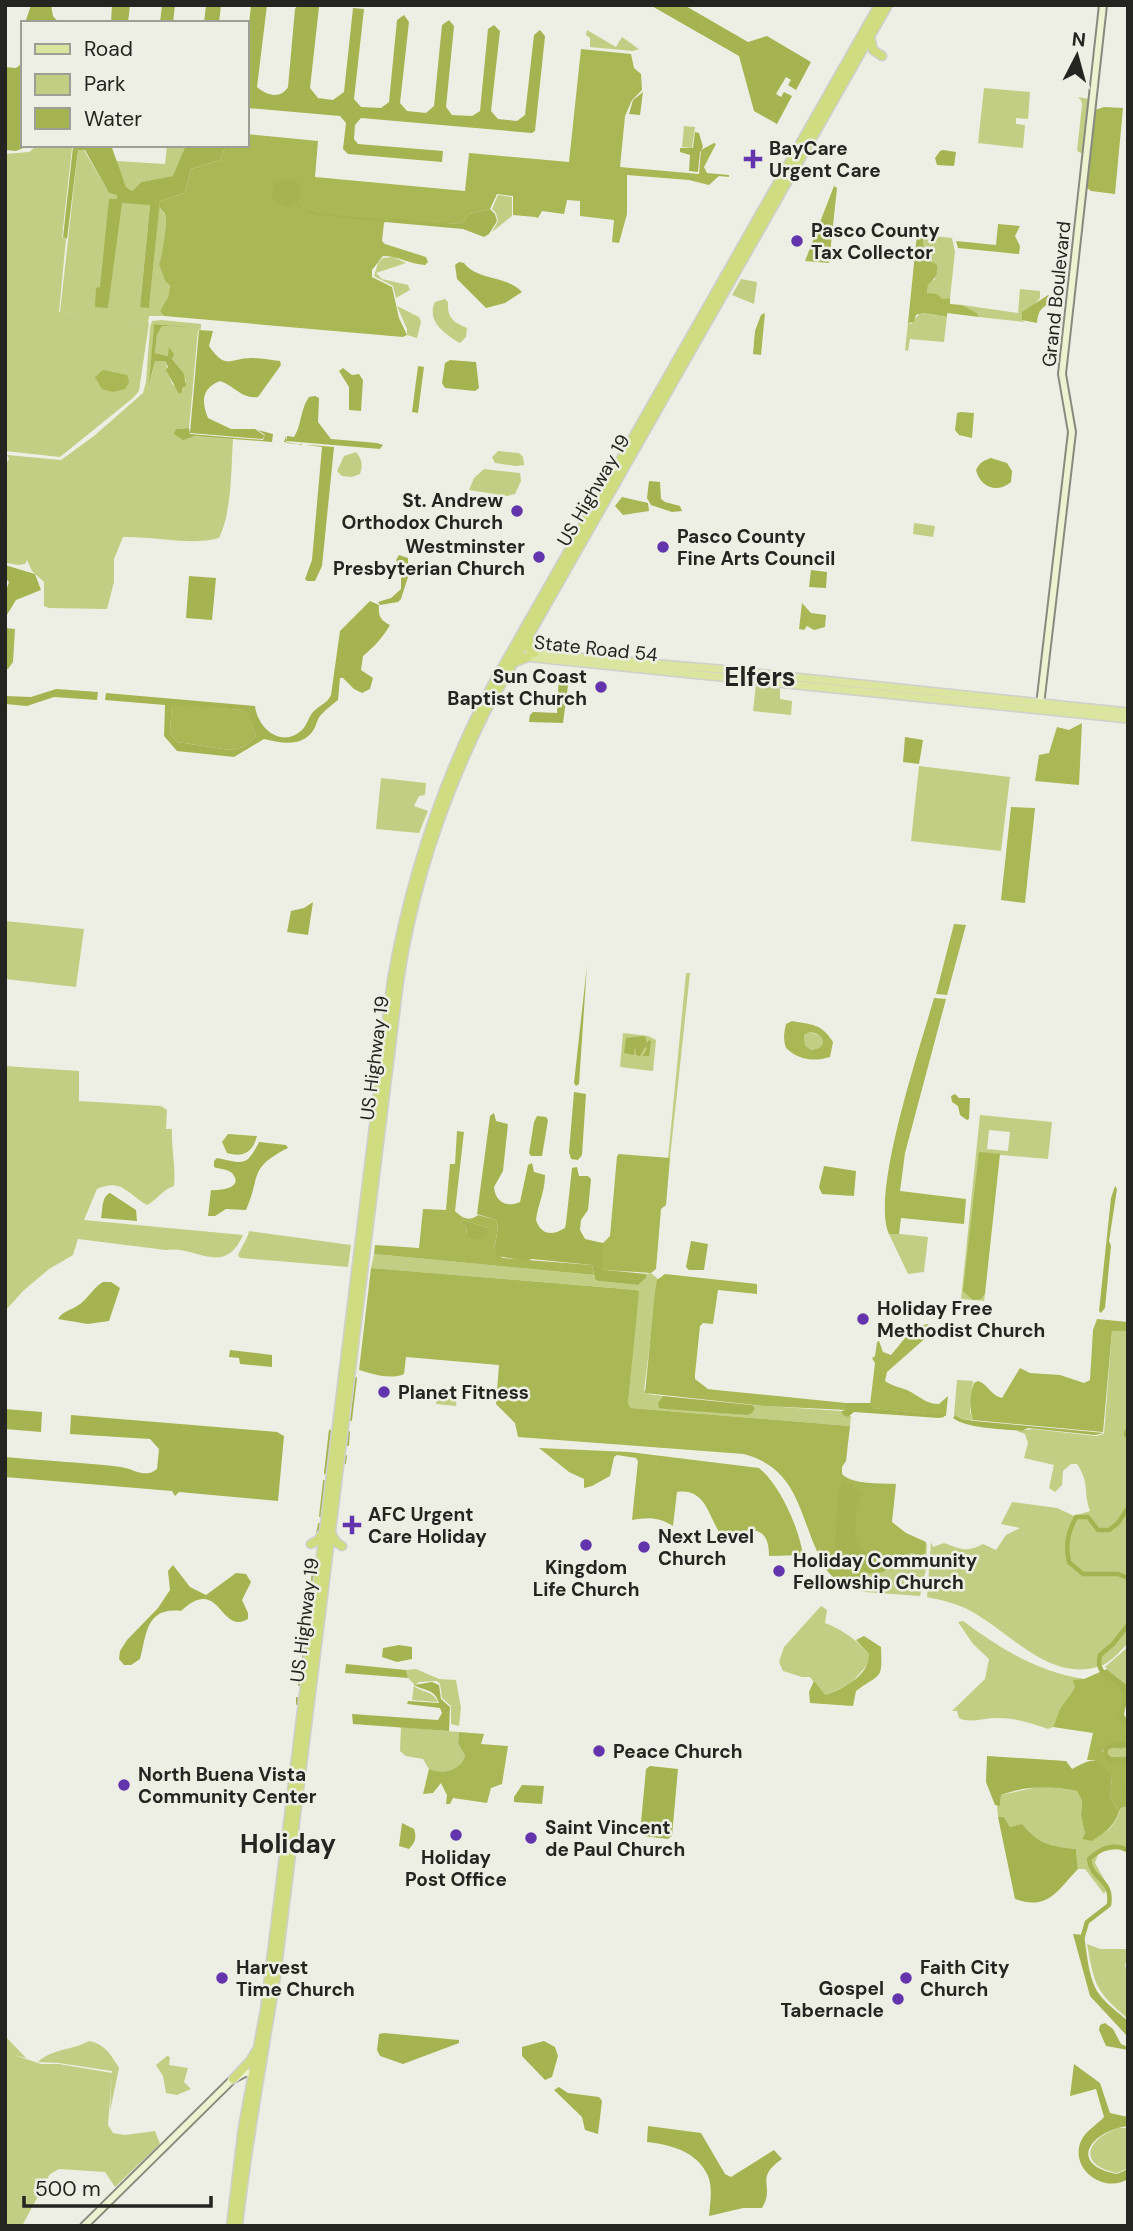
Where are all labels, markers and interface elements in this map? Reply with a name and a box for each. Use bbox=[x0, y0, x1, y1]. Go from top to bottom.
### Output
legend bbox=[21, 21, 248, 147]
north arrow bbox=[1042, 21, 1112, 91]
text: N bbox=[1071, 26, 1087, 53]
text: Road bbox=[84, 35, 133, 63]
text: Park bbox=[84, 70, 126, 98]
text: Water bbox=[84, 105, 142, 133]
place label: BayCare Urgent Care bbox=[769, 136, 881, 183]
marker: BayCare Urgent Care bbox=[743, 149, 763, 169]
place label: Pasco County Tax Collector bbox=[811, 218, 940, 265]
street label: Grand Boulevard bbox=[1036, 220, 1077, 368]
marker: Pasco County Tax Collector bbox=[789, 233, 805, 249]
street label: US Highway 19 bbox=[551, 430, 636, 551]
place label: St. Andrew Orthodox Church bbox=[342, 488, 503, 535]
marker: St. Andrew Orthodox Church bbox=[509, 503, 525, 519]
place label: Pasco County Fine Arts Council bbox=[677, 524, 835, 571]
place label: Westminster Presbyterian Church bbox=[333, 534, 525, 581]
marker: Pasco County Fine Arts Council bbox=[655, 539, 671, 555]
marker: Westminster Presbyterian Church bbox=[531, 549, 547, 565]
street label: State Road 54 bbox=[533, 630, 659, 667]
district label: Elfers bbox=[724, 660, 796, 694]
place label: Sun Coast Baptist Church bbox=[447, 664, 587, 711]
marker: Sun Coast Baptist Church bbox=[593, 679, 609, 695]
street label: US Highway 19 bbox=[354, 994, 395, 1122]
place label: Holiday Free Methodist Church bbox=[877, 1296, 1045, 1343]
marker: Holiday Free Methodist Church bbox=[855, 1311, 871, 1327]
place label: Planet Fitness bbox=[398, 1380, 529, 1405]
marker: Planet Fitness bbox=[376, 1384, 392, 1400]
place label: AFC Urgent Care Holiday bbox=[368, 1502, 487, 1549]
marker: AFC Urgent Care Holiday bbox=[342, 1515, 362, 1535]
place label: Next Level Church bbox=[658, 1524, 754, 1571]
marker: Kingdom Life Church bbox=[578, 1537, 594, 1553]
marker: Next Level Church bbox=[636, 1539, 652, 1555]
place label: Holiday Community Fellowship Church bbox=[793, 1548, 978, 1595]
place label: Kingdom Life Church bbox=[533, 1555, 639, 1602]
street label: US Highway 19 bbox=[284, 1556, 325, 1684]
marker: Holiday Community Fellowship Church bbox=[771, 1563, 787, 1579]
place label: Peace Church bbox=[613, 1739, 743, 1764]
marker: Peace Church bbox=[591, 1743, 607, 1759]
place label: North Buena Vista Community Center bbox=[138, 1762, 317, 1809]
marker: North Buena Vista Community Center bbox=[116, 1777, 132, 1793]
place label: Saint Vincent de Paul Church bbox=[545, 1815, 685, 1862]
district label: Holiday bbox=[240, 1827, 336, 1861]
marker: Holiday Post Office bbox=[448, 1827, 464, 1843]
marker: Saint Vincent de Paul Church bbox=[523, 1830, 539, 1846]
place label: Holiday Post Office bbox=[405, 1845, 507, 1892]
place label: Harvest Time Church bbox=[236, 1955, 355, 2002]
place label: Faith City Church bbox=[920, 1955, 1010, 2002]
marker: Harvest Time Church bbox=[214, 1970, 230, 1986]
marker: Faith City Church bbox=[898, 1970, 914, 1986]
place label: Gospel Tabernacle bbox=[781, 1976, 884, 2023]
marker: Gospel Tabernacle bbox=[890, 1991, 906, 2007]
scale bar bbox=[24, 2164, 212, 2208]
text: 500 m bbox=[35, 2175, 101, 2203]

